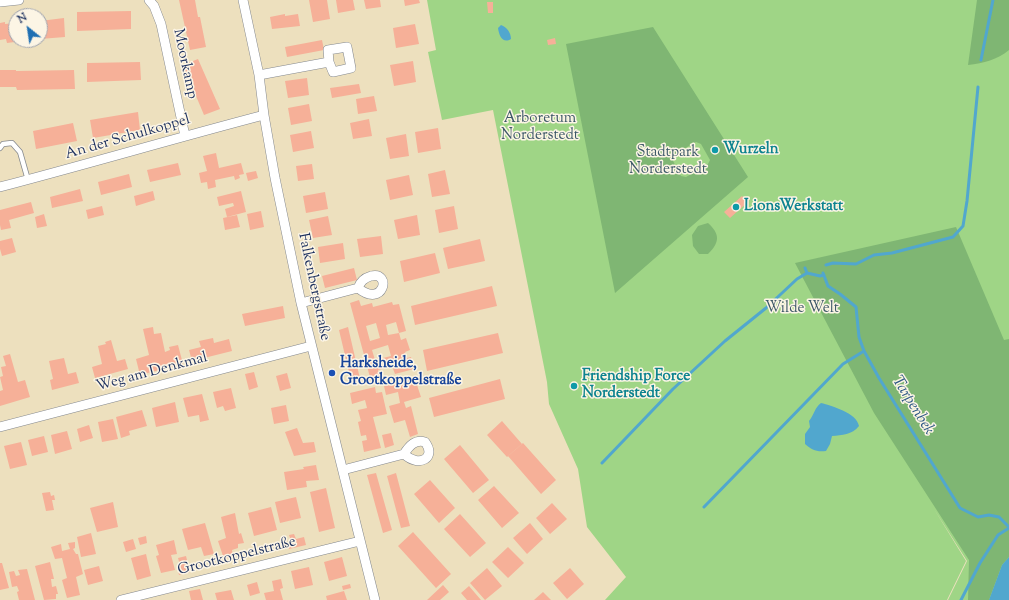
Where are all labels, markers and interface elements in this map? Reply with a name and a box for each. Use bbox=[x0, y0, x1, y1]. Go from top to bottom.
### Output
north arrow bbox=[8, 8, 48, 48]
text: N bbox=[15, 9, 30, 28]
street label: Moorkamp bbox=[168, 27, 200, 101]
park label: Arboretum Norderstedt bbox=[501, 110, 579, 145]
street label: An der Schulkoppel bbox=[63, 112, 193, 164]
place label: Wurzeln bbox=[723, 141, 779, 159]
park label: Stadtpark Norderstedt bbox=[629, 144, 707, 179]
marker: Wurzeln bbox=[710, 145, 720, 155]
place label: LionsWerkstatt bbox=[744, 198, 843, 216]
marker: LionsWerkstatt bbox=[731, 202, 741, 212]
street label: Falkenbergstraße bbox=[293, 232, 333, 342]
park label: Wilde Welt bbox=[765, 300, 839, 318]
street label: Weg am Denkmal bbox=[94, 349, 210, 397]
place label: Harksheide, Grootkoppelstraße bbox=[340, 355, 461, 390]
marker: Harksheide, Grootkoppelstraße bbox=[327, 368, 337, 378]
place label: Friendship Force Norderstedt bbox=[582, 368, 690, 403]
water label: Tarpenbek bbox=[886, 373, 938, 439]
marker: Friendship Force Norderstedt bbox=[569, 381, 579, 391]
street label: Grootkoppelstraße bbox=[176, 534, 298, 580]

